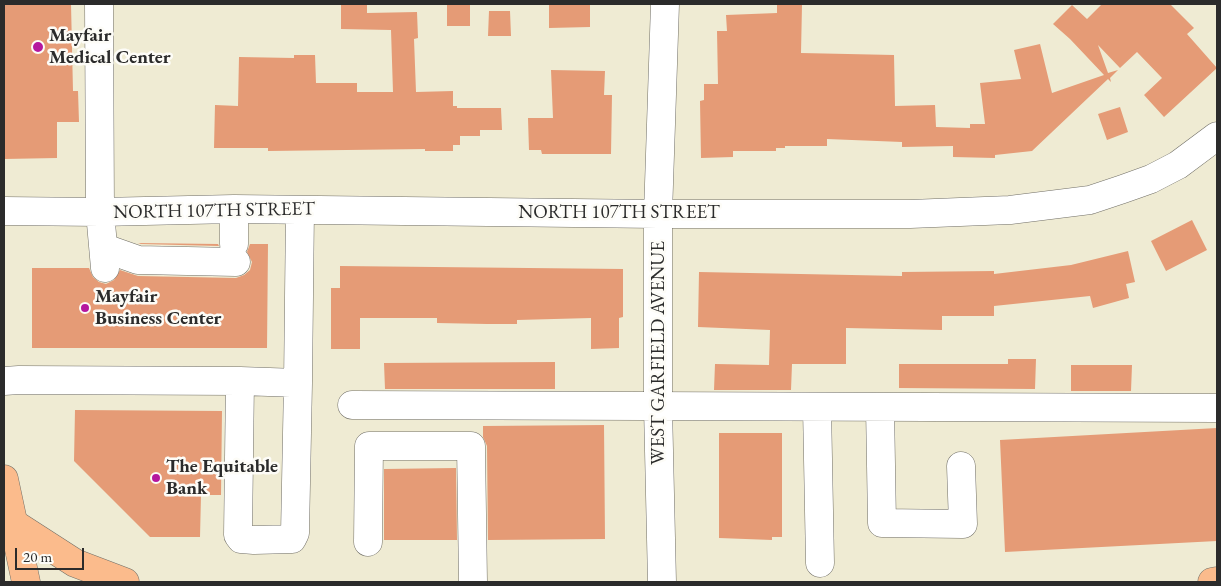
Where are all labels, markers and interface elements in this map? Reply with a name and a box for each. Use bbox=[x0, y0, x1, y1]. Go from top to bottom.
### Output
place label: Mayfair Medical Center bbox=[49, 25, 171, 69]
marker: Mayfair Medical Center bbox=[31, 40, 45, 54]
street label: NORTH 107TH STREET bbox=[113, 198, 315, 224]
street label: NORTH 107TH STREET bbox=[518, 202, 720, 224]
street label: WEST GARFIELD AVENUE bbox=[648, 241, 670, 465]
place label: Mayfair Business Center bbox=[95, 286, 221, 330]
marker: Mayfair Business Center bbox=[79, 302, 91, 314]
place label: The Equitable Bank bbox=[166, 456, 278, 500]
marker: The Equitable Bank bbox=[150, 472, 162, 484]
scale bar bbox=[18, 538, 86, 570]
text: 20 m bbox=[23, 547, 52, 566]

